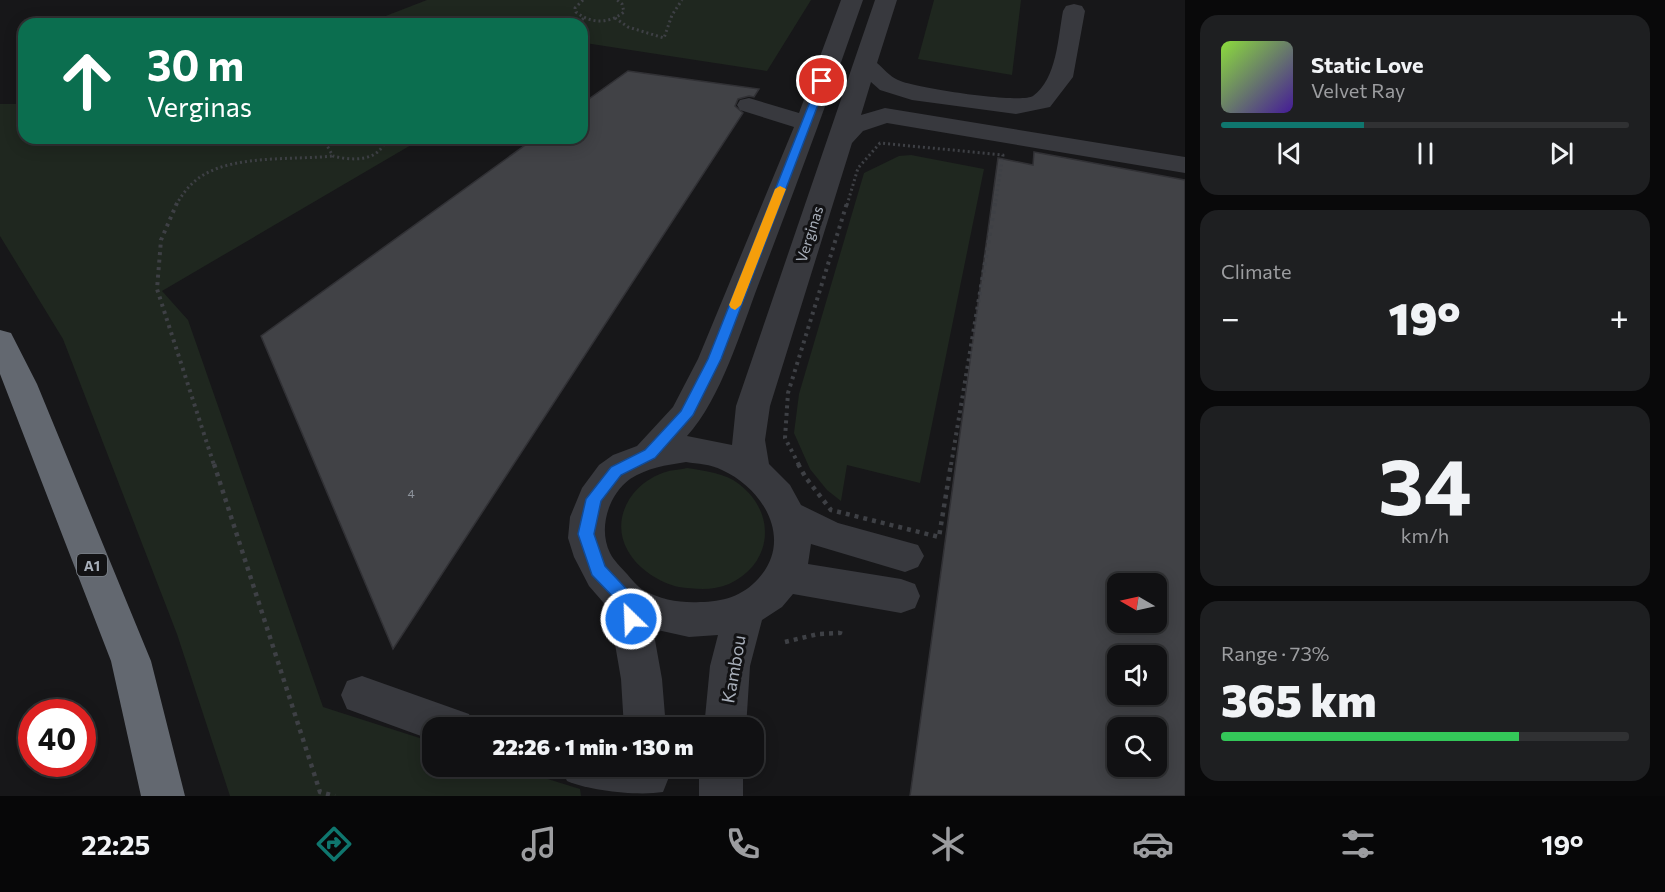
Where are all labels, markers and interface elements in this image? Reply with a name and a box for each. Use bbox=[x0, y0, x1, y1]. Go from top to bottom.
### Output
text: 30 m bbox=[147, 38, 244, 90]
icon: ahead bbox=[48, 42, 126, 120]
text: Static Love bbox=[1311, 51, 1424, 78]
pin bbox=[796, 55, 847, 106]
icon: arrive bbox=[805, 64, 838, 97]
text: Velvet Ray bbox=[1311, 78, 1405, 102]
text: Verginas bbox=[147, 90, 252, 123]
icon: previous bbox=[1273, 137, 1306, 170]
icon: pause bbox=[1409, 137, 1442, 170]
icon: next bbox=[1545, 137, 1578, 170]
street label: Verginas bbox=[791, 203, 827, 265]
text: Climate bbox=[1221, 259, 1291, 283]
text: 19° bbox=[1389, 289, 1461, 344]
text: − bbox=[1221, 296, 1240, 337]
text: + bbox=[1610, 296, 1629, 337]
text: 34 bbox=[1378, 436, 1472, 531]
house number: 4 bbox=[407, 486, 415, 500]
text: km/h bbox=[1401, 523, 1449, 547]
road number: A1 bbox=[77, 554, 107, 576]
north arrow bbox=[1107, 573, 1167, 633]
map controls bbox=[1107, 573, 1167, 777]
position arrow bbox=[599, 587, 663, 651]
street label: Kambou bbox=[716, 633, 750, 705]
text: Range · 73% bbox=[1221, 641, 1329, 665]
button: sound bbox=[1107, 645, 1167, 705]
text: 365 km bbox=[1221, 671, 1377, 726]
speed limit sign: 40 bbox=[18, 699, 96, 777]
button: search bbox=[1107, 717, 1167, 777]
text: 22:26 · 1 min · 130 m bbox=[492, 733, 694, 760]
icon: directions bbox=[313, 823, 355, 865]
icon: music bbox=[518, 823, 560, 865]
icon: phone bbox=[722, 823, 764, 865]
icon: climate bbox=[927, 823, 969, 865]
icon: car bbox=[1132, 823, 1174, 865]
icon: filters bbox=[1337, 823, 1379, 865]
text: 22:25 bbox=[81, 828, 150, 861]
text: 19° bbox=[1541, 828, 1584, 861]

